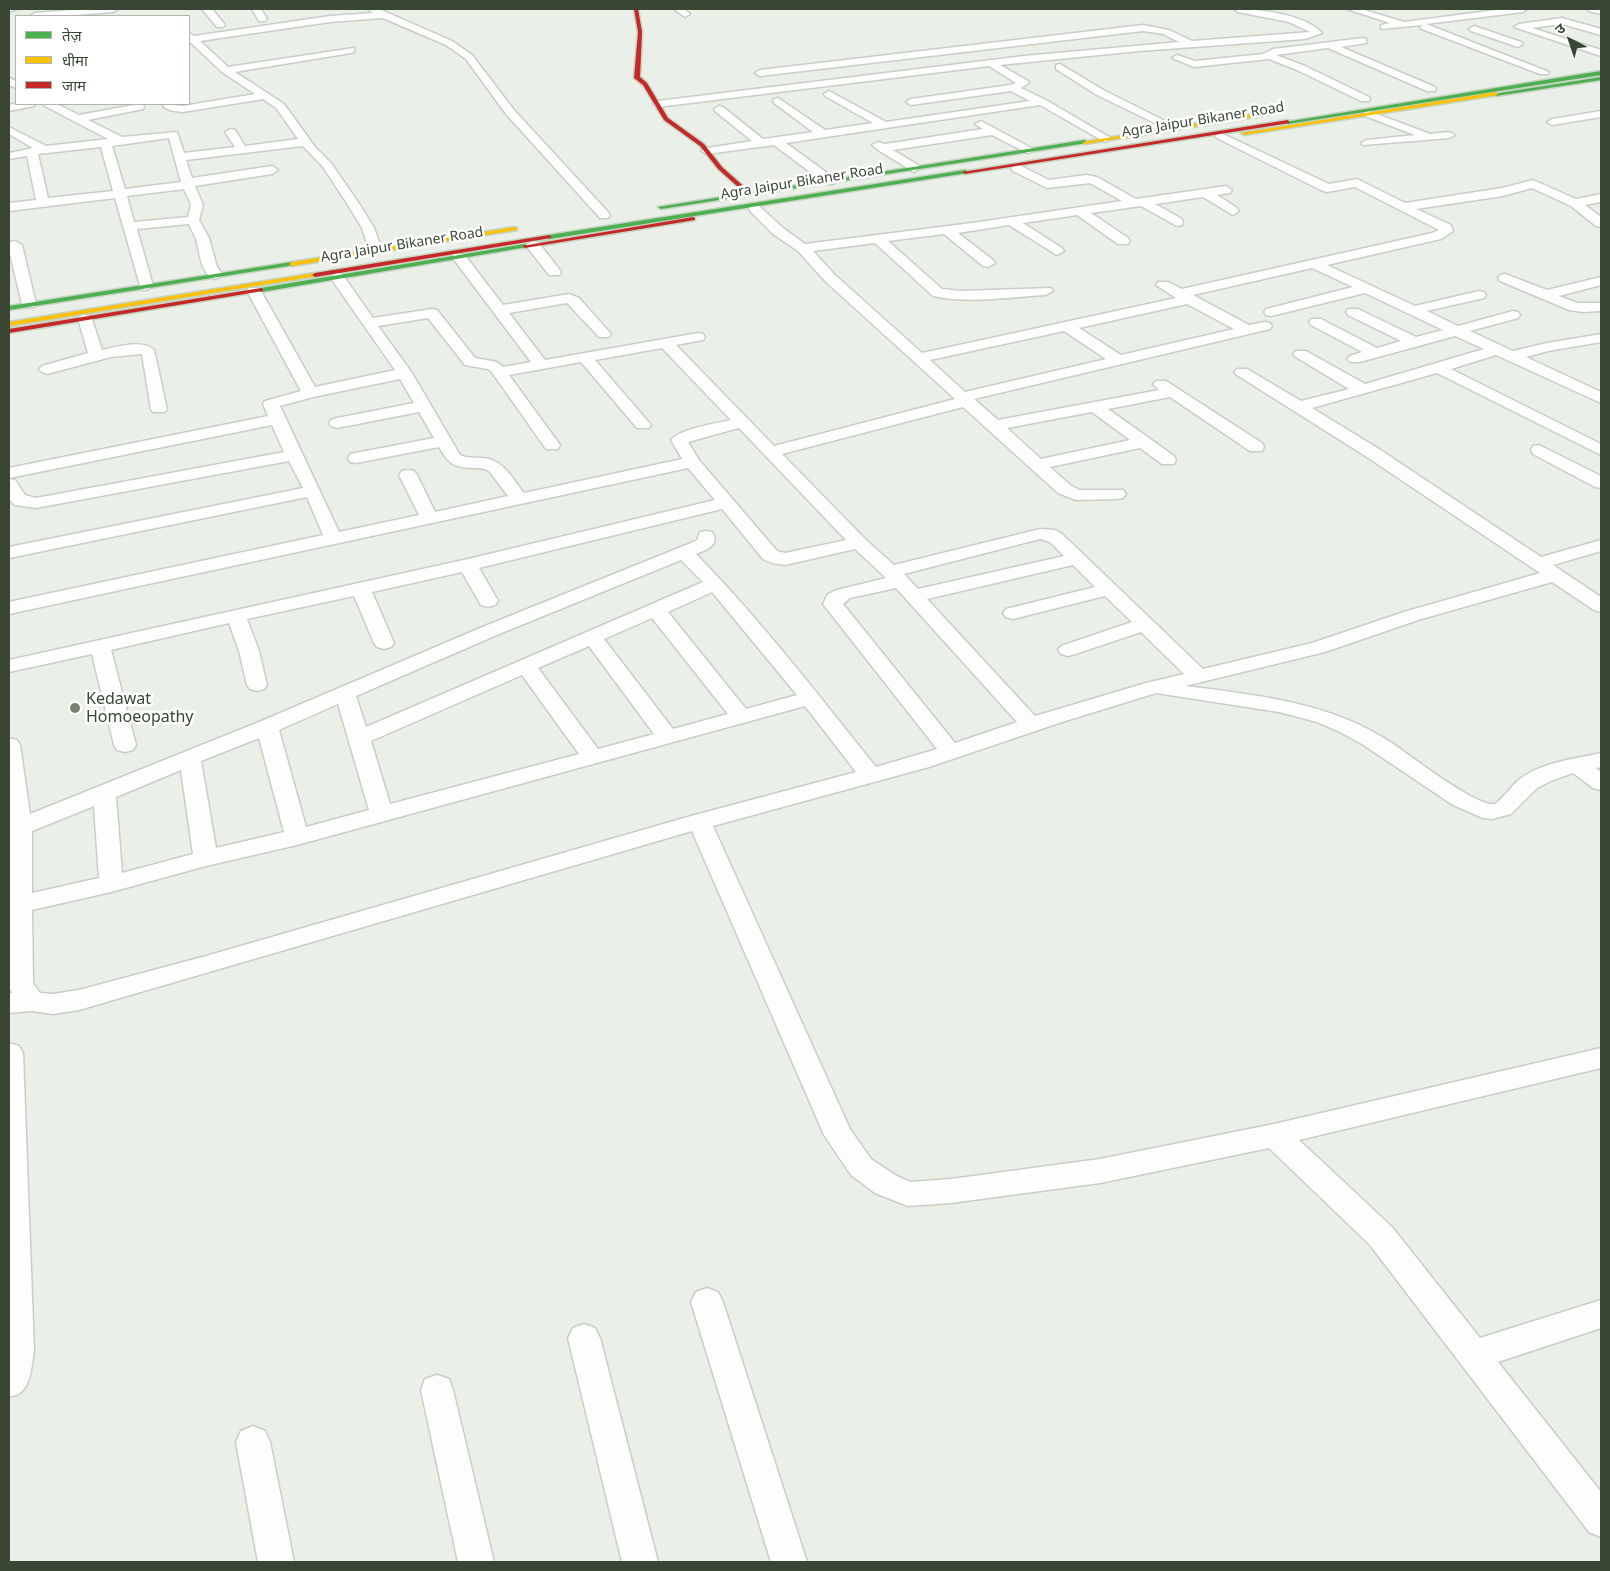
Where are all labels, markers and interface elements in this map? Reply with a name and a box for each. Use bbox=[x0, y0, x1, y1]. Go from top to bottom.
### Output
legend bbox=[15, 15, 190, 105]
north arrow bbox=[1545, 15, 1595, 65]
text: उ bbox=[1550, 18, 1569, 38]
text: तेज़ bbox=[62, 25, 82, 45]
text: धीमा bbox=[62, 50, 88, 70]
text: जाम bbox=[62, 75, 86, 95]
street label: Agra Jaipur Bikaner Road bbox=[1121, 99, 1285, 141]
street label: Agra Jaipur Bikaner Road bbox=[720, 161, 884, 203]
street label: Agra Jaipur Bikaner Road bbox=[320, 224, 484, 266]
place label: Kedawat Homoeopathy bbox=[86, 689, 194, 727]
marker: Kedawat Homoeopathy bbox=[68, 701, 82, 715]

